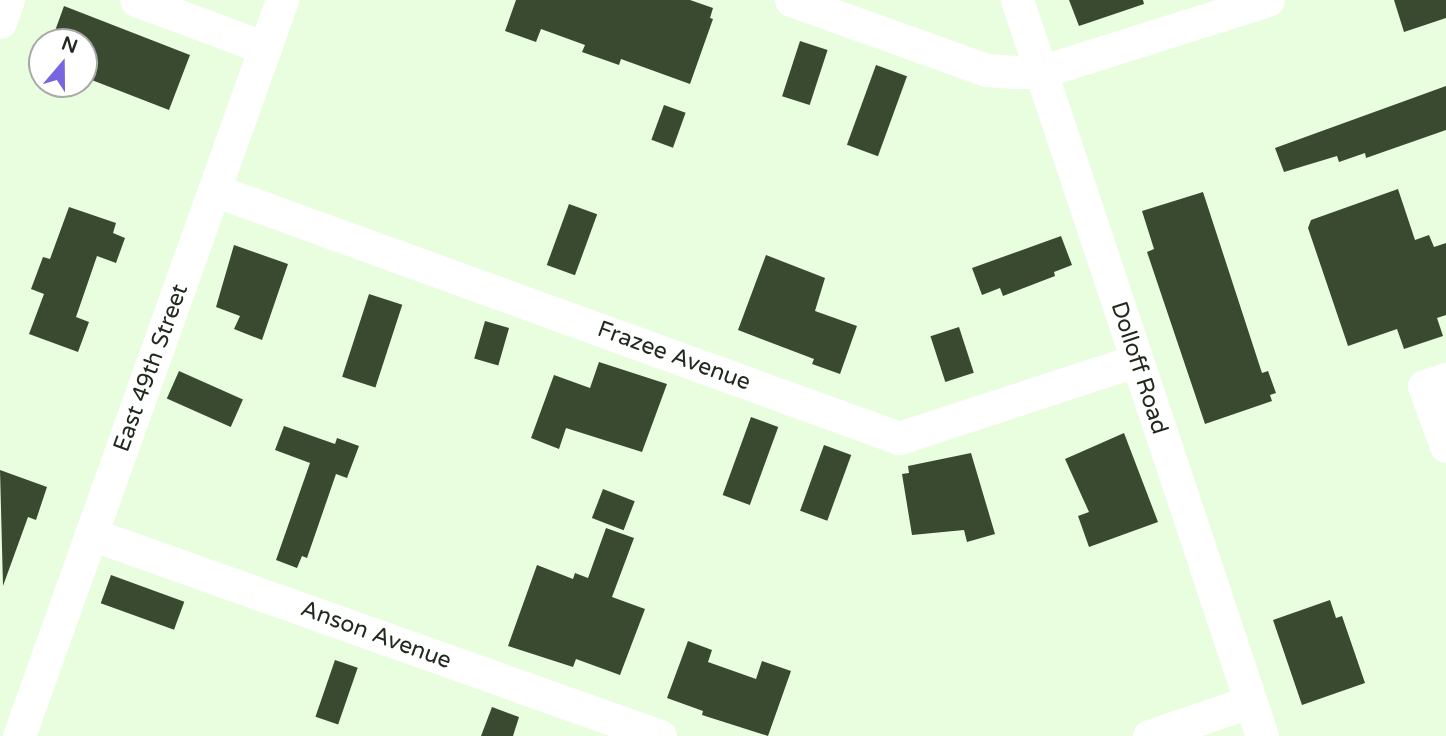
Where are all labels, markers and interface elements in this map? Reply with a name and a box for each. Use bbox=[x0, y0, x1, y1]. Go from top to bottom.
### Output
north arrow bbox=[28, 28, 98, 98]
text: N bbox=[59, 32, 80, 58]
street label: East 49th Street bbox=[108, 280, 194, 456]
street label: Dolloff Road bbox=[1105, 298, 1173, 438]
street label: Frazee Avenue bbox=[594, 316, 754, 396]
street label: Anson Avenue bbox=[297, 595, 455, 675]

